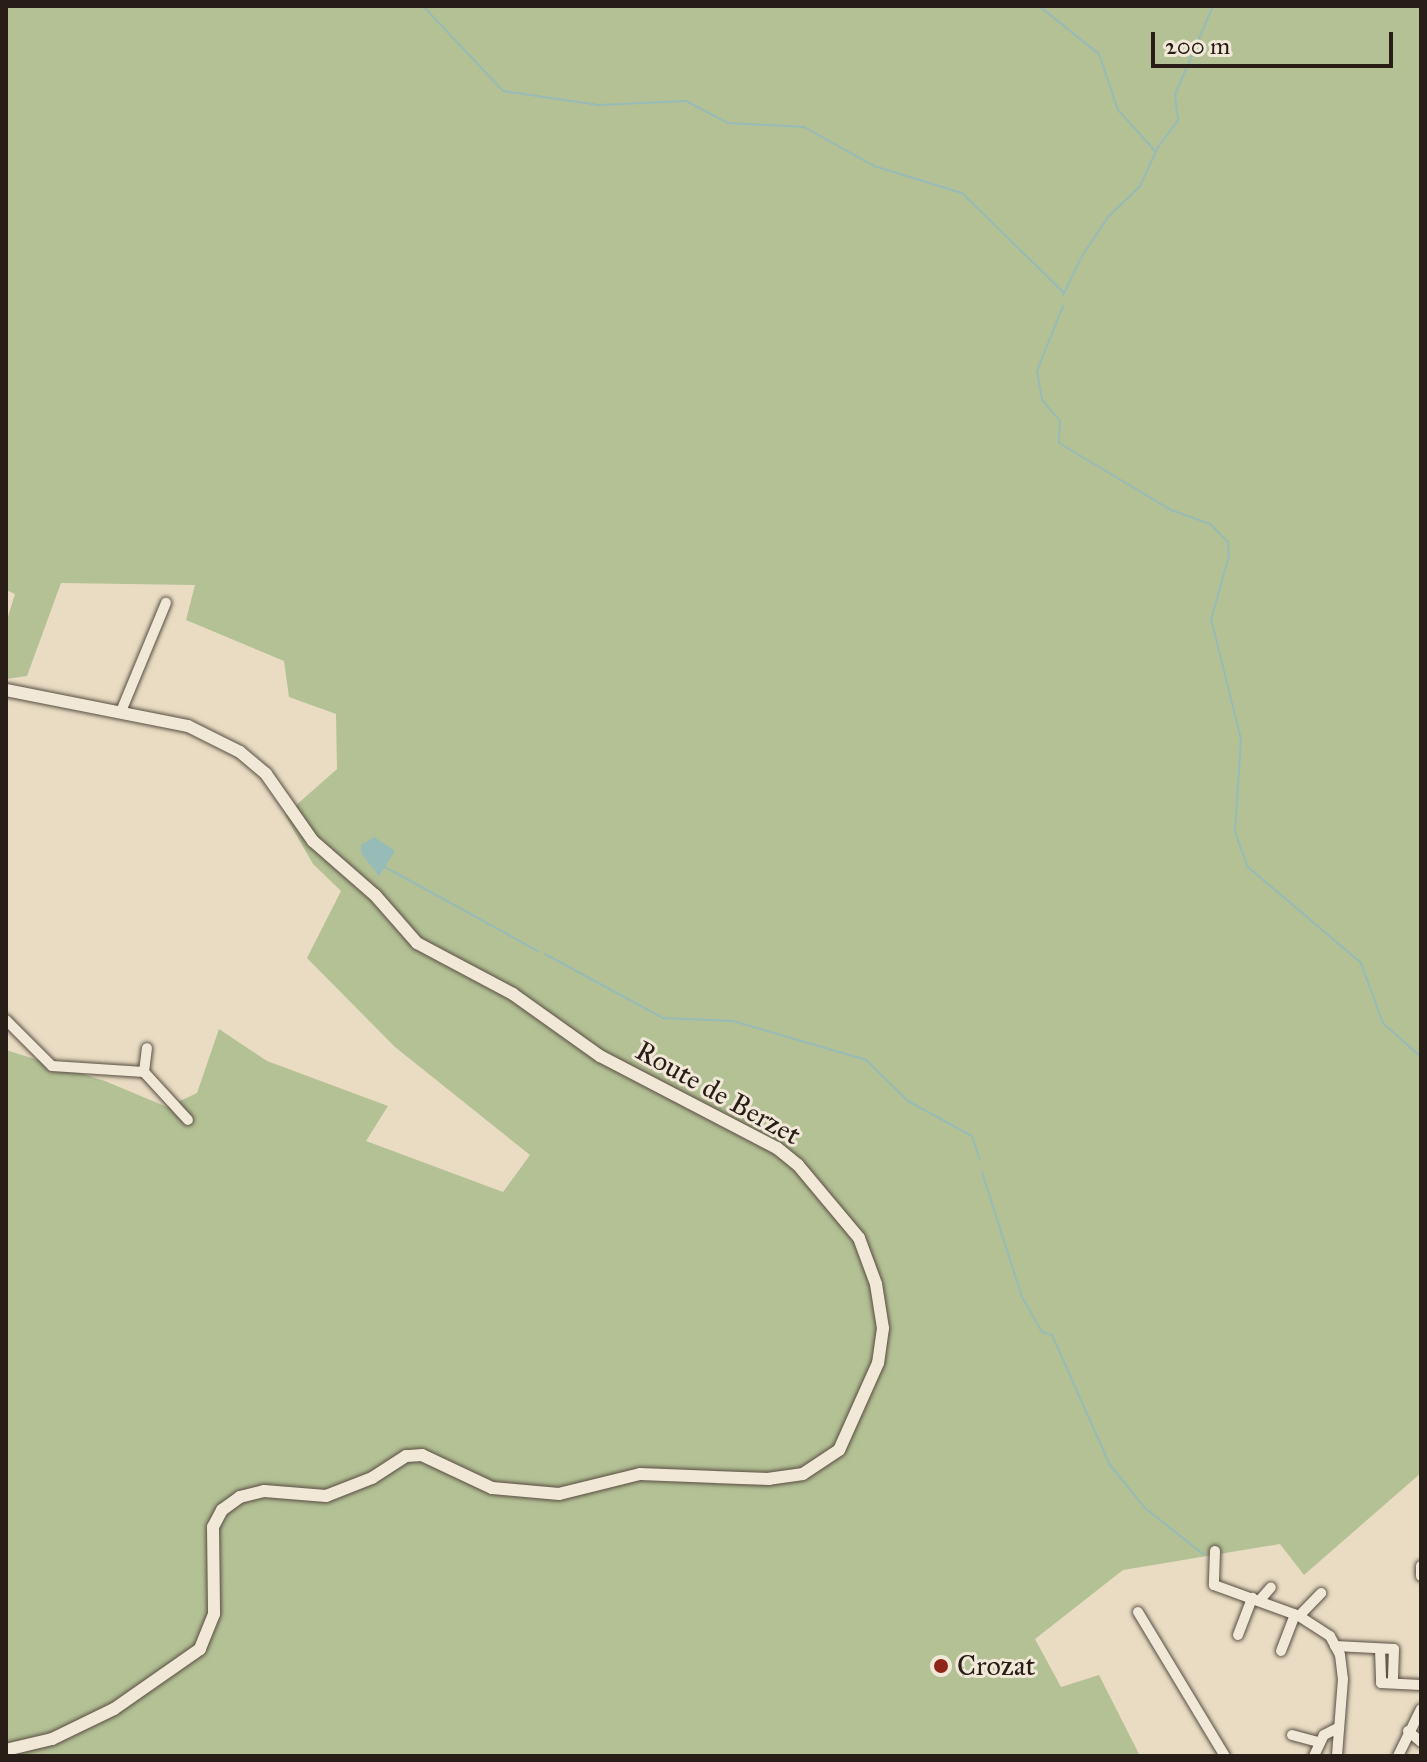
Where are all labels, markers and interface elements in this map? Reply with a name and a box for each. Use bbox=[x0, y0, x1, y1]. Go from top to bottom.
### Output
scale bar bbox=[1155, 16, 1397, 66]
text: 200 m bbox=[1165, 31, 1230, 61]
street label: Route de Berzet bbox=[630, 1034, 806, 1152]
place label: Crozat bbox=[957, 1649, 1035, 1683]
marker: Crozat bbox=[932, 1657, 950, 1675]

